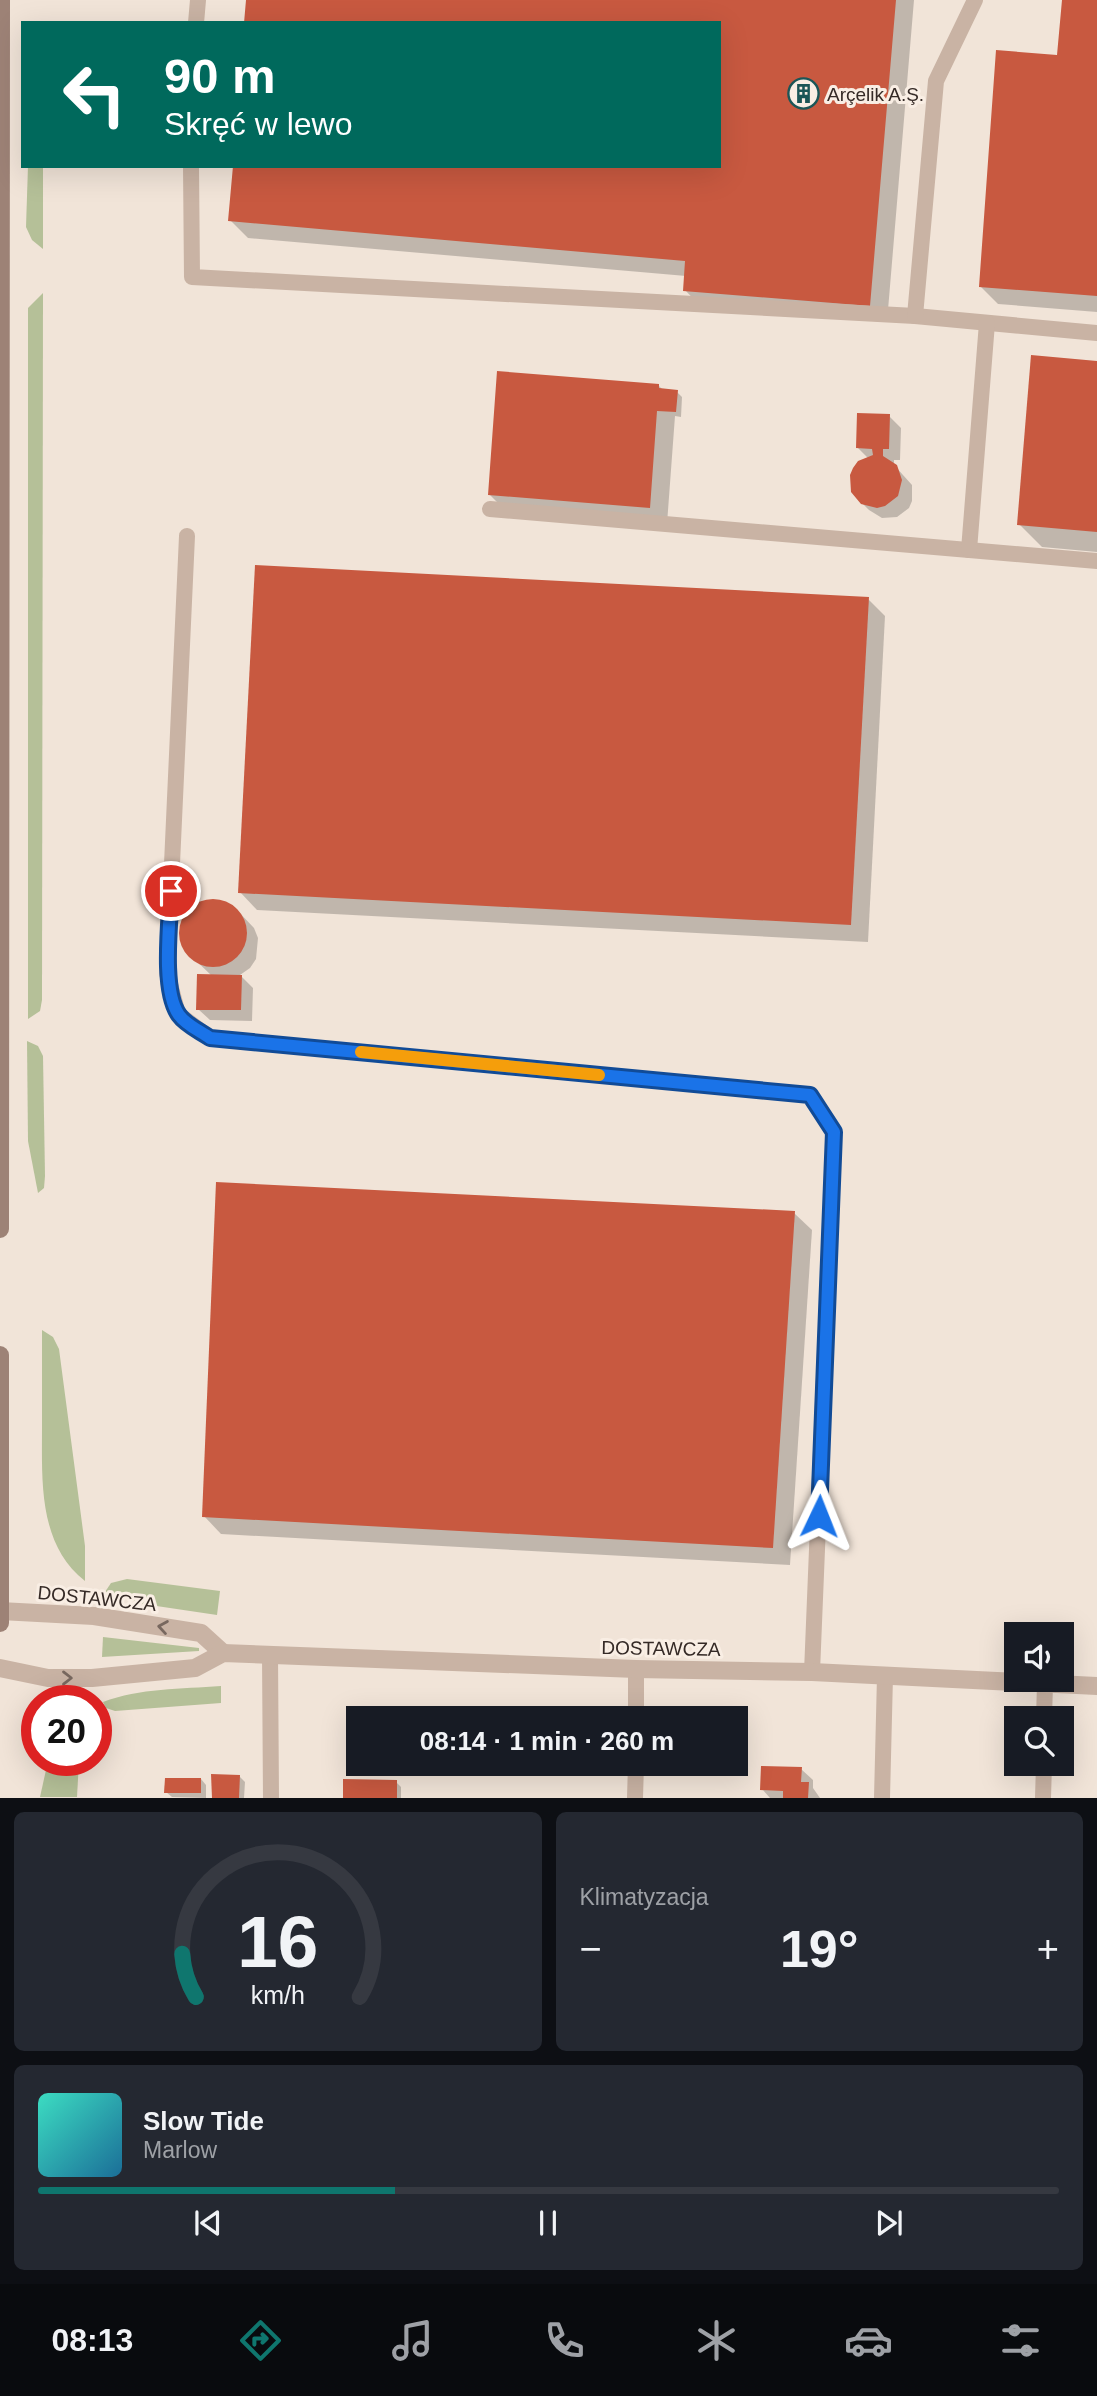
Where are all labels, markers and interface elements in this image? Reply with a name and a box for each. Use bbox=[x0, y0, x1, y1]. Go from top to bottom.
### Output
icon: left bbox=[49, 49, 140, 140]
text: 90 m bbox=[164, 49, 276, 103]
building icon: Arçelik A.Ş. bbox=[787, 77, 821, 111]
place label: Arçelik A.Ş. bbox=[827, 84, 924, 105]
text: Skręć w lewo bbox=[164, 106, 353, 142]
pin bbox=[141, 861, 201, 921]
icon: arrive bbox=[152, 872, 190, 910]
position arrow bbox=[782, 1479, 856, 1553]
street label: DOSTAWCZA bbox=[37, 1582, 158, 1615]
one-way arrow bbox=[157, 1620, 169, 1635]
map controls bbox=[1004, 1622, 1074, 1776]
button: sound bbox=[1004, 1622, 1074, 1692]
street label: DOSTAWCZA bbox=[601, 1637, 721, 1660]
one-way arrow bbox=[62, 1670, 73, 1686]
speed limit sign: 20 bbox=[21, 1685, 112, 1776]
button: search bbox=[1004, 1706, 1074, 1776]
text: 08:14 · 1 min · 260 m bbox=[420, 1726, 674, 1756]
text: Klimatyzacja bbox=[580, 1884, 709, 1910]
text: 16 bbox=[237, 1902, 318, 1983]
text: 19° bbox=[780, 1920, 859, 1978]
text: − bbox=[580, 1928, 602, 1970]
text: + bbox=[1037, 1928, 1059, 1970]
text: km/h bbox=[251, 1981, 305, 2009]
text: Slow Tide bbox=[143, 2106, 264, 2136]
text: Marlow bbox=[143, 2137, 217, 2163]
icon: previous bbox=[189, 2204, 227, 2242]
icon: pause bbox=[529, 2204, 567, 2242]
icon: next bbox=[870, 2204, 908, 2242]
icon: directions bbox=[236, 2316, 285, 2365]
icon: music bbox=[388, 2316, 437, 2365]
icon: phone bbox=[540, 2316, 589, 2365]
icon: climate bbox=[692, 2316, 741, 2365]
icon: car bbox=[844, 2316, 893, 2365]
icon: filters bbox=[996, 2316, 1045, 2365]
text: 08:13 bbox=[52, 2322, 133, 2358]

